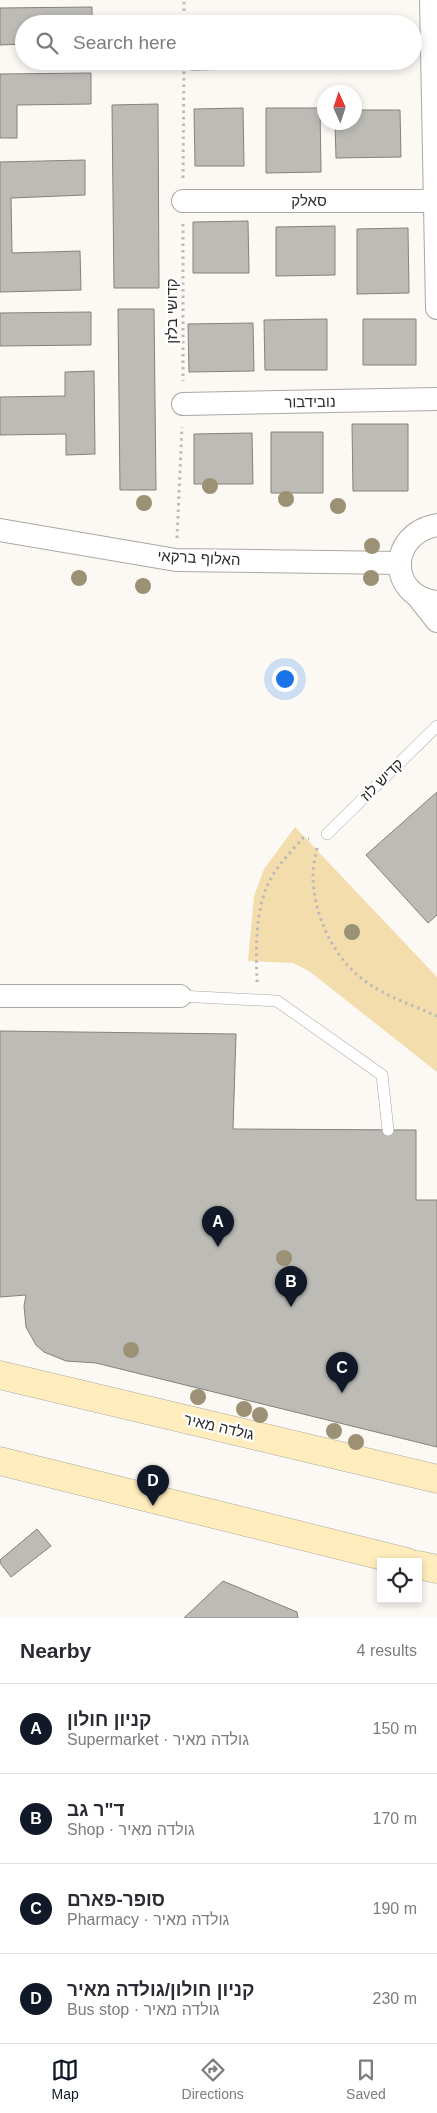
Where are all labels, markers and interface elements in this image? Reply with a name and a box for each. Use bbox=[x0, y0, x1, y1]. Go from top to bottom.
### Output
search box bbox=[15, 15, 422, 70]
icon: search bbox=[33, 29, 61, 57]
text: Search here bbox=[73, 32, 177, 53]
north arrow bbox=[317, 85, 362, 130]
street label: סאלק bbox=[291, 192, 327, 209]
street label: קדושי בלזן bbox=[163, 278, 180, 344]
street label: נובידבור bbox=[284, 393, 336, 410]
street label: האלוף ברקאי bbox=[157, 547, 241, 568]
your location bbox=[272, 666, 298, 692]
street label: קדיש לוז bbox=[357, 755, 406, 804]
pin: A bbox=[202, 1206, 234, 1247]
pin: B bbox=[275, 1266, 307, 1307]
pin: C bbox=[326, 1352, 358, 1393]
street label: גולדה מאיר bbox=[182, 1410, 256, 1443]
pin: D bbox=[137, 1465, 169, 1506]
map controls bbox=[377, 1558, 422, 1603]
button: locate bbox=[377, 1558, 422, 1603]
text: Nearby bbox=[20, 1639, 91, 1662]
text: 4 results bbox=[357, 1642, 417, 1659]
text: קניון חולון bbox=[67, 1709, 151, 1730]
text: A bbox=[30, 1720, 42, 1737]
text: 150 m bbox=[373, 1720, 417, 1737]
text: Supermarket · גולדה מאיר bbox=[67, 1731, 249, 1748]
text: ד"ר גב bbox=[67, 1799, 125, 1820]
text: B bbox=[30, 1810, 42, 1827]
text: 170 m bbox=[373, 1810, 417, 1827]
text: Shop · גולדה מאיר bbox=[67, 1821, 195, 1838]
text: סופר-פארם bbox=[67, 1889, 165, 1910]
text: C bbox=[30, 1900, 42, 1917]
text: 190 m bbox=[373, 1900, 417, 1917]
text: Pharmacy · גולדה מאיר bbox=[67, 1911, 229, 1928]
text: קניון חולון/גולדה מאיר bbox=[67, 1979, 255, 2000]
text: D bbox=[30, 1990, 42, 2007]
text: 230 m bbox=[373, 1990, 417, 2007]
text: Bus stop · גולדה מאיר bbox=[67, 2001, 220, 2018]
tab: Map bbox=[51, 2056, 79, 2102]
tab: Directions bbox=[182, 2056, 244, 2102]
tab: Saved bbox=[346, 2056, 386, 2102]

